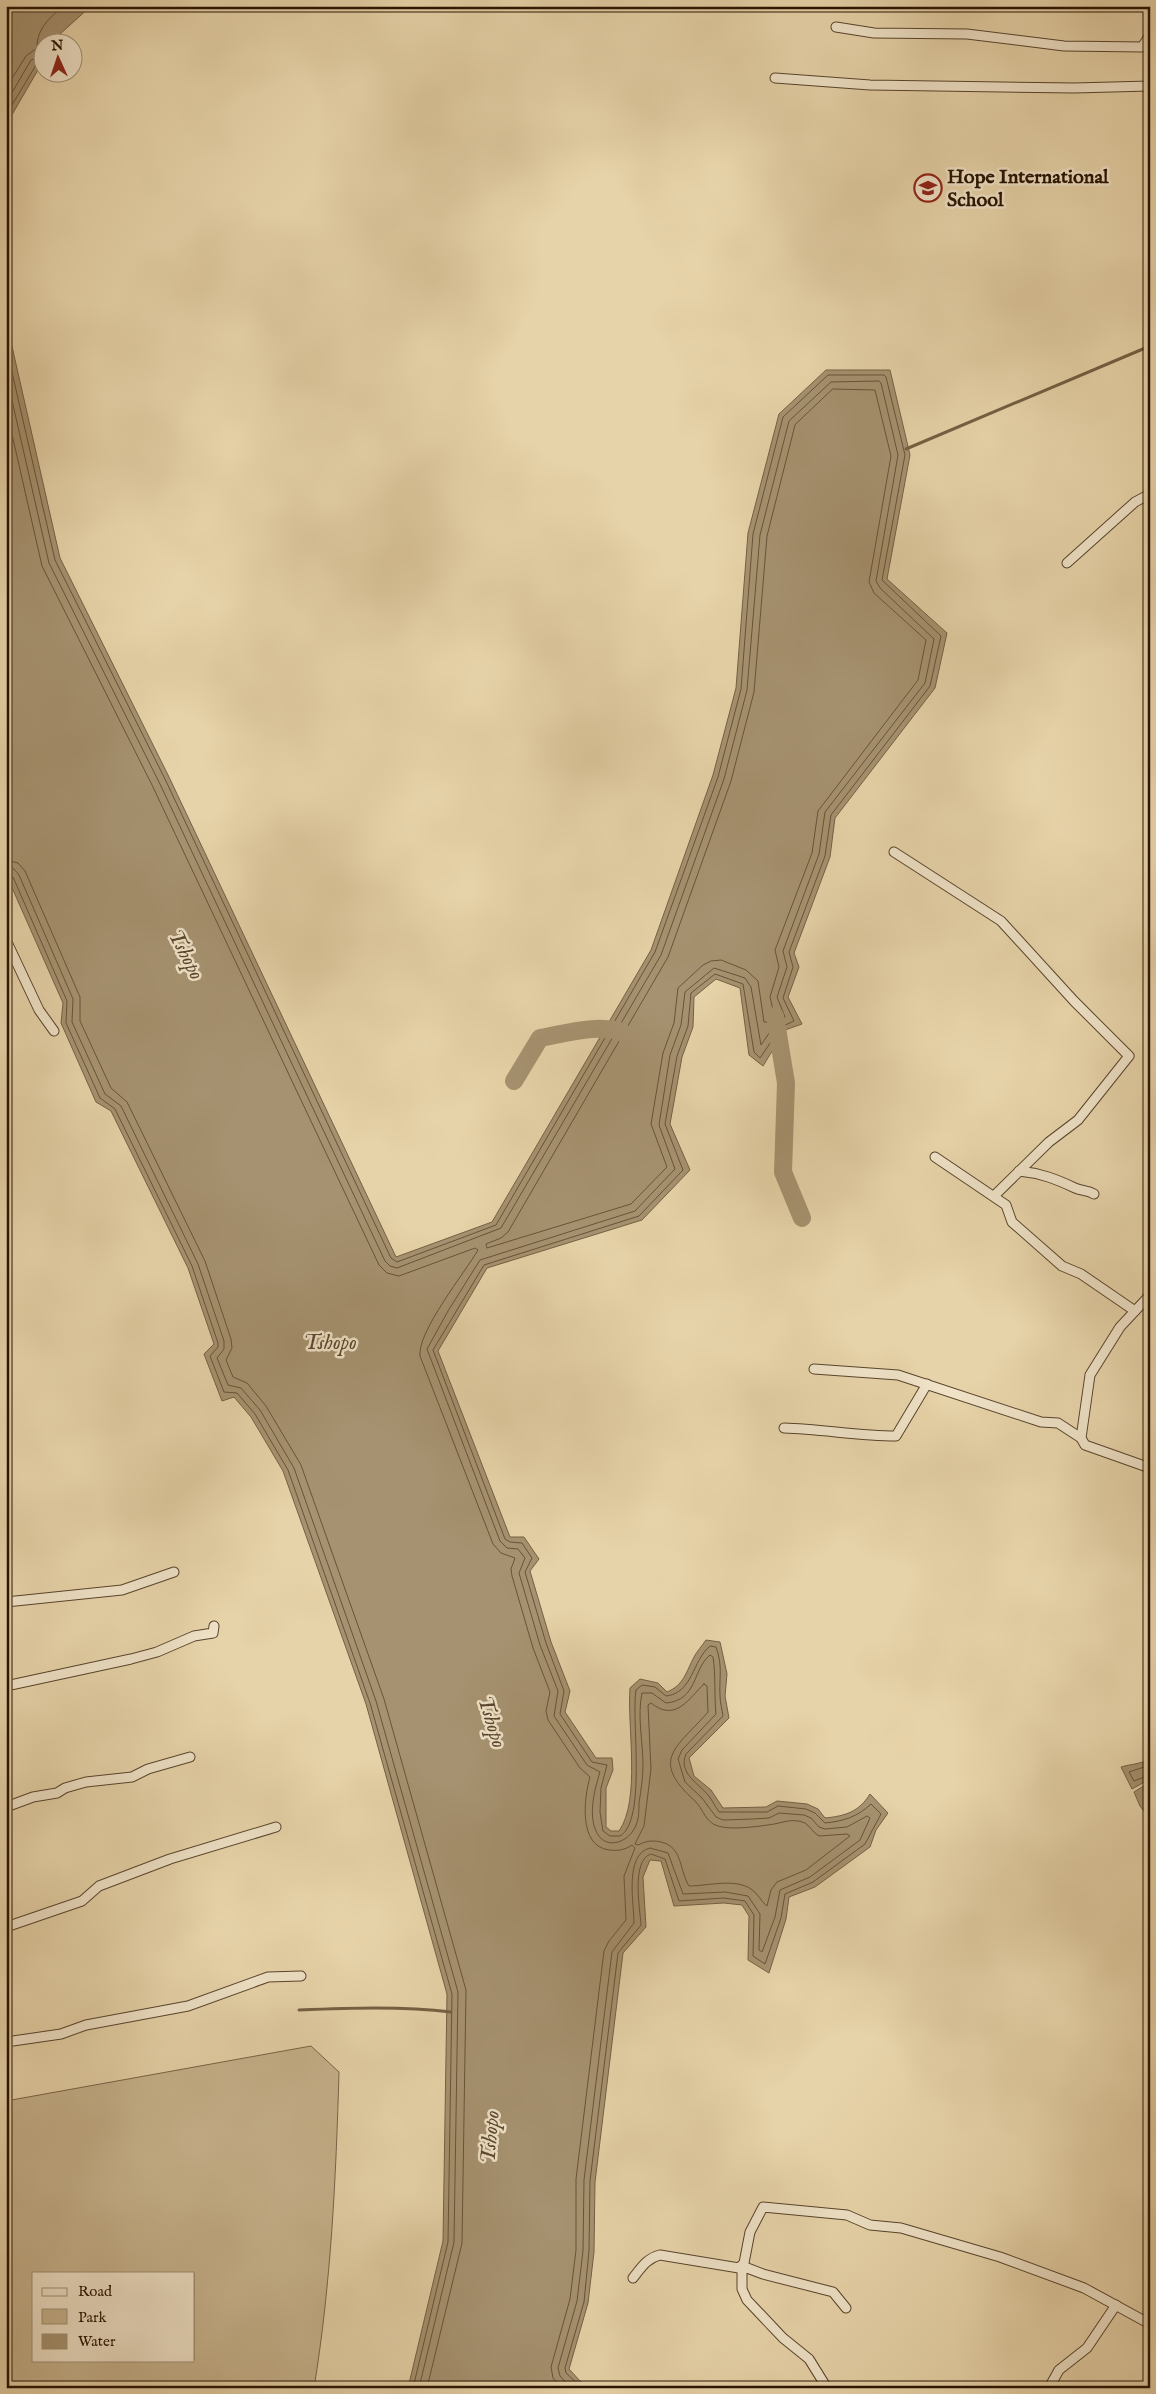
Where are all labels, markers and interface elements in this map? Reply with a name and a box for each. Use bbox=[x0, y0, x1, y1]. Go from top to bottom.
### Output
north arrow bbox=[32, 32, 82, 82]
text: N bbox=[50, 37, 64, 55]
place label: Hope International School bbox=[947, 165, 1109, 213]
school or university icon: Hope International School bbox=[913, 173, 943, 203]
water label: Tshopo bbox=[161, 925, 209, 985]
water label: Tshopo bbox=[303, 1330, 357, 1357]
water label: Tshopo bbox=[470, 1693, 512, 1751]
water label: Tshopo bbox=[475, 2109, 507, 2165]
legend bbox=[32, 2272, 195, 2362]
text: Road bbox=[78, 2282, 113, 2301]
text: Park bbox=[78, 2308, 108, 2327]
text: Water bbox=[78, 2332, 116, 2351]

